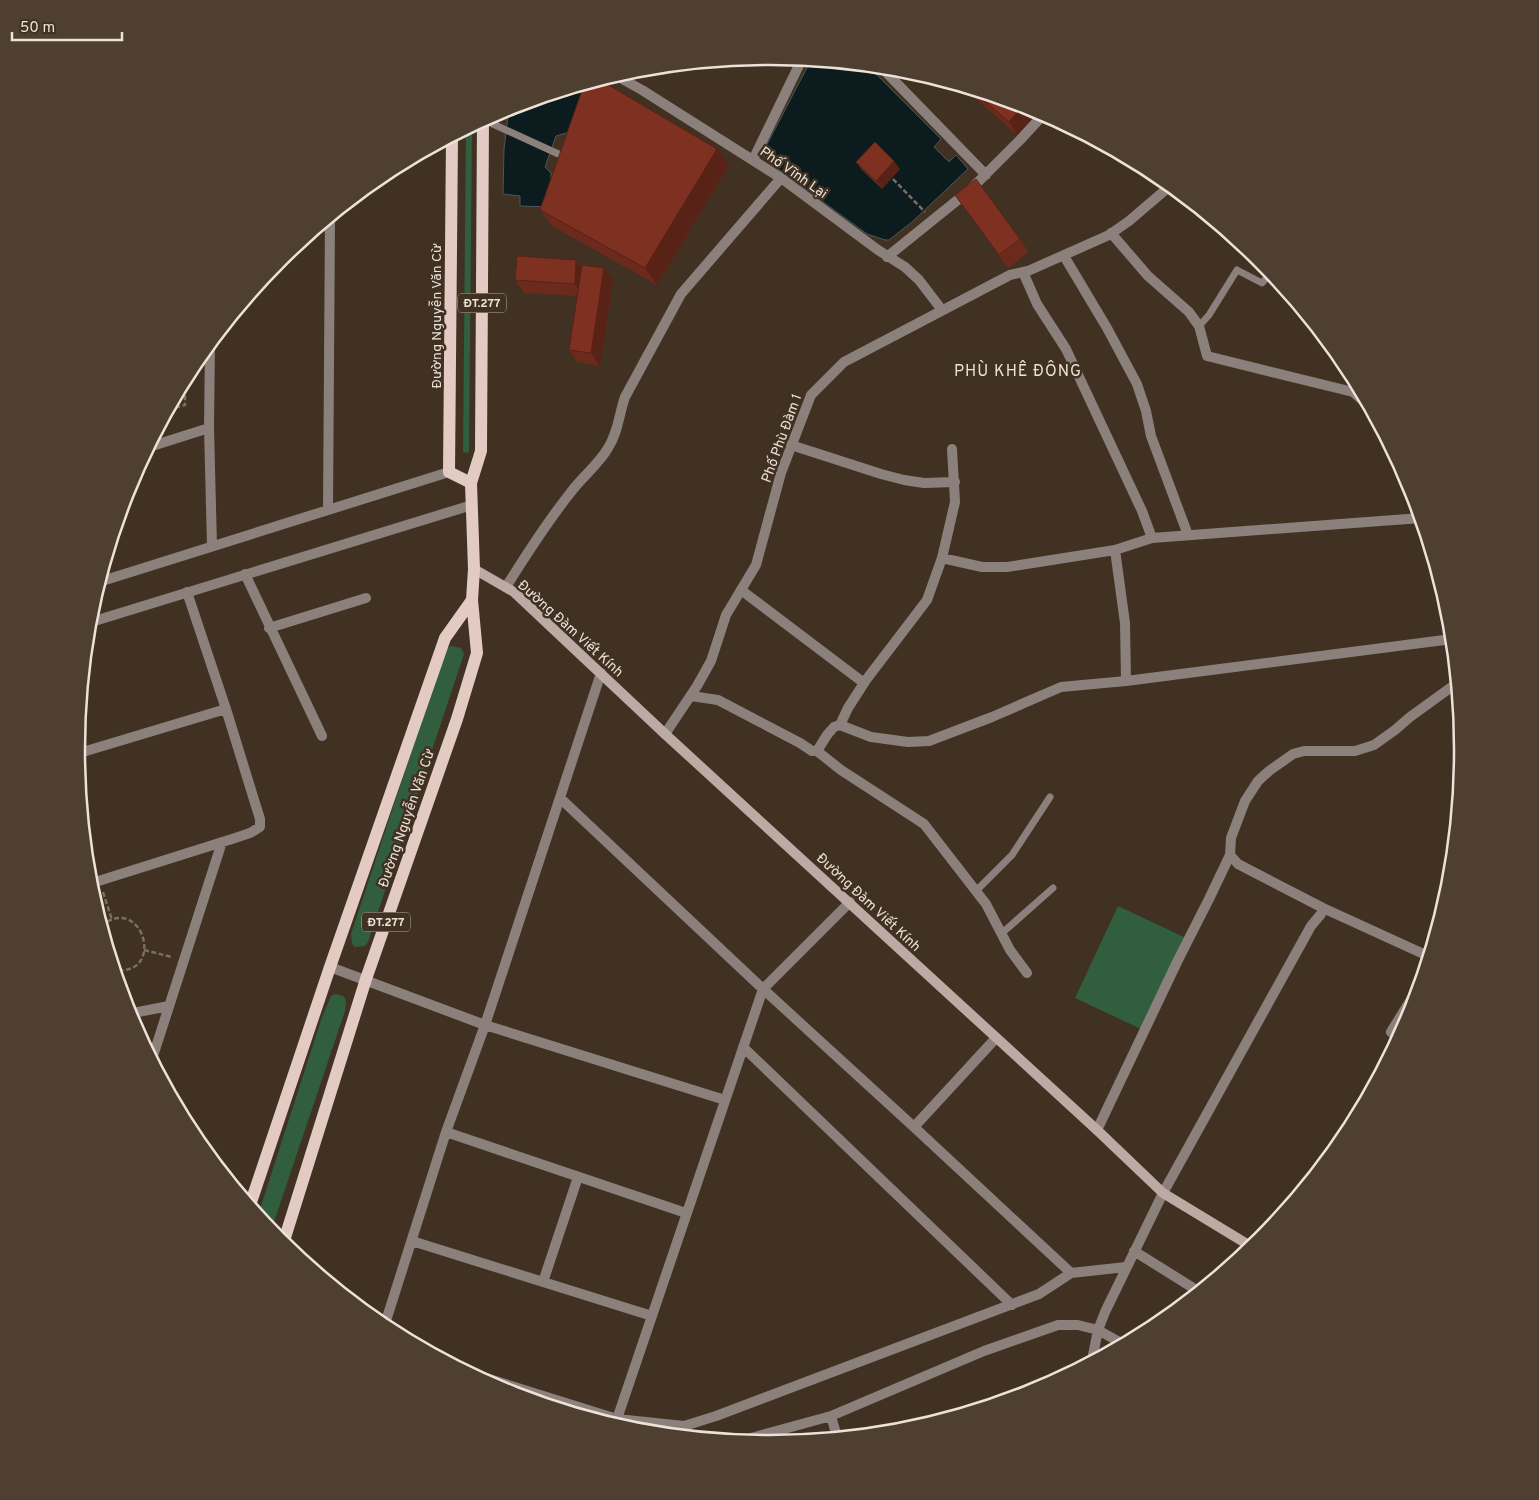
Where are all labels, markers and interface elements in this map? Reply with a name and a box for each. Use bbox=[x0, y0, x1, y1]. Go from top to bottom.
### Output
scale bar bbox=[12, 10, 122, 42]
text: 50 m bbox=[20, 19, 55, 38]
street label: Phố Vĩnh Lại bbox=[756, 144, 830, 203]
street label: Đường Nguyễn Văn Cừ bbox=[428, 243, 446, 389]
road number: ĐT.277 bbox=[458, 294, 506, 312]
district label: PHÙ KHÊ ĐÔNG bbox=[954, 360, 1082, 382]
street label: Phố Phù Đàm 1 bbox=[758, 392, 806, 485]
street label: Đường Đàm Viết Kính bbox=[514, 577, 626, 681]
street label: Đường Nguyễn Văn Cừ bbox=[375, 746, 439, 890]
street label: Đường Đàm Viết Kính bbox=[812, 850, 924, 956]
road number: ĐT.277 bbox=[362, 912, 410, 932]

